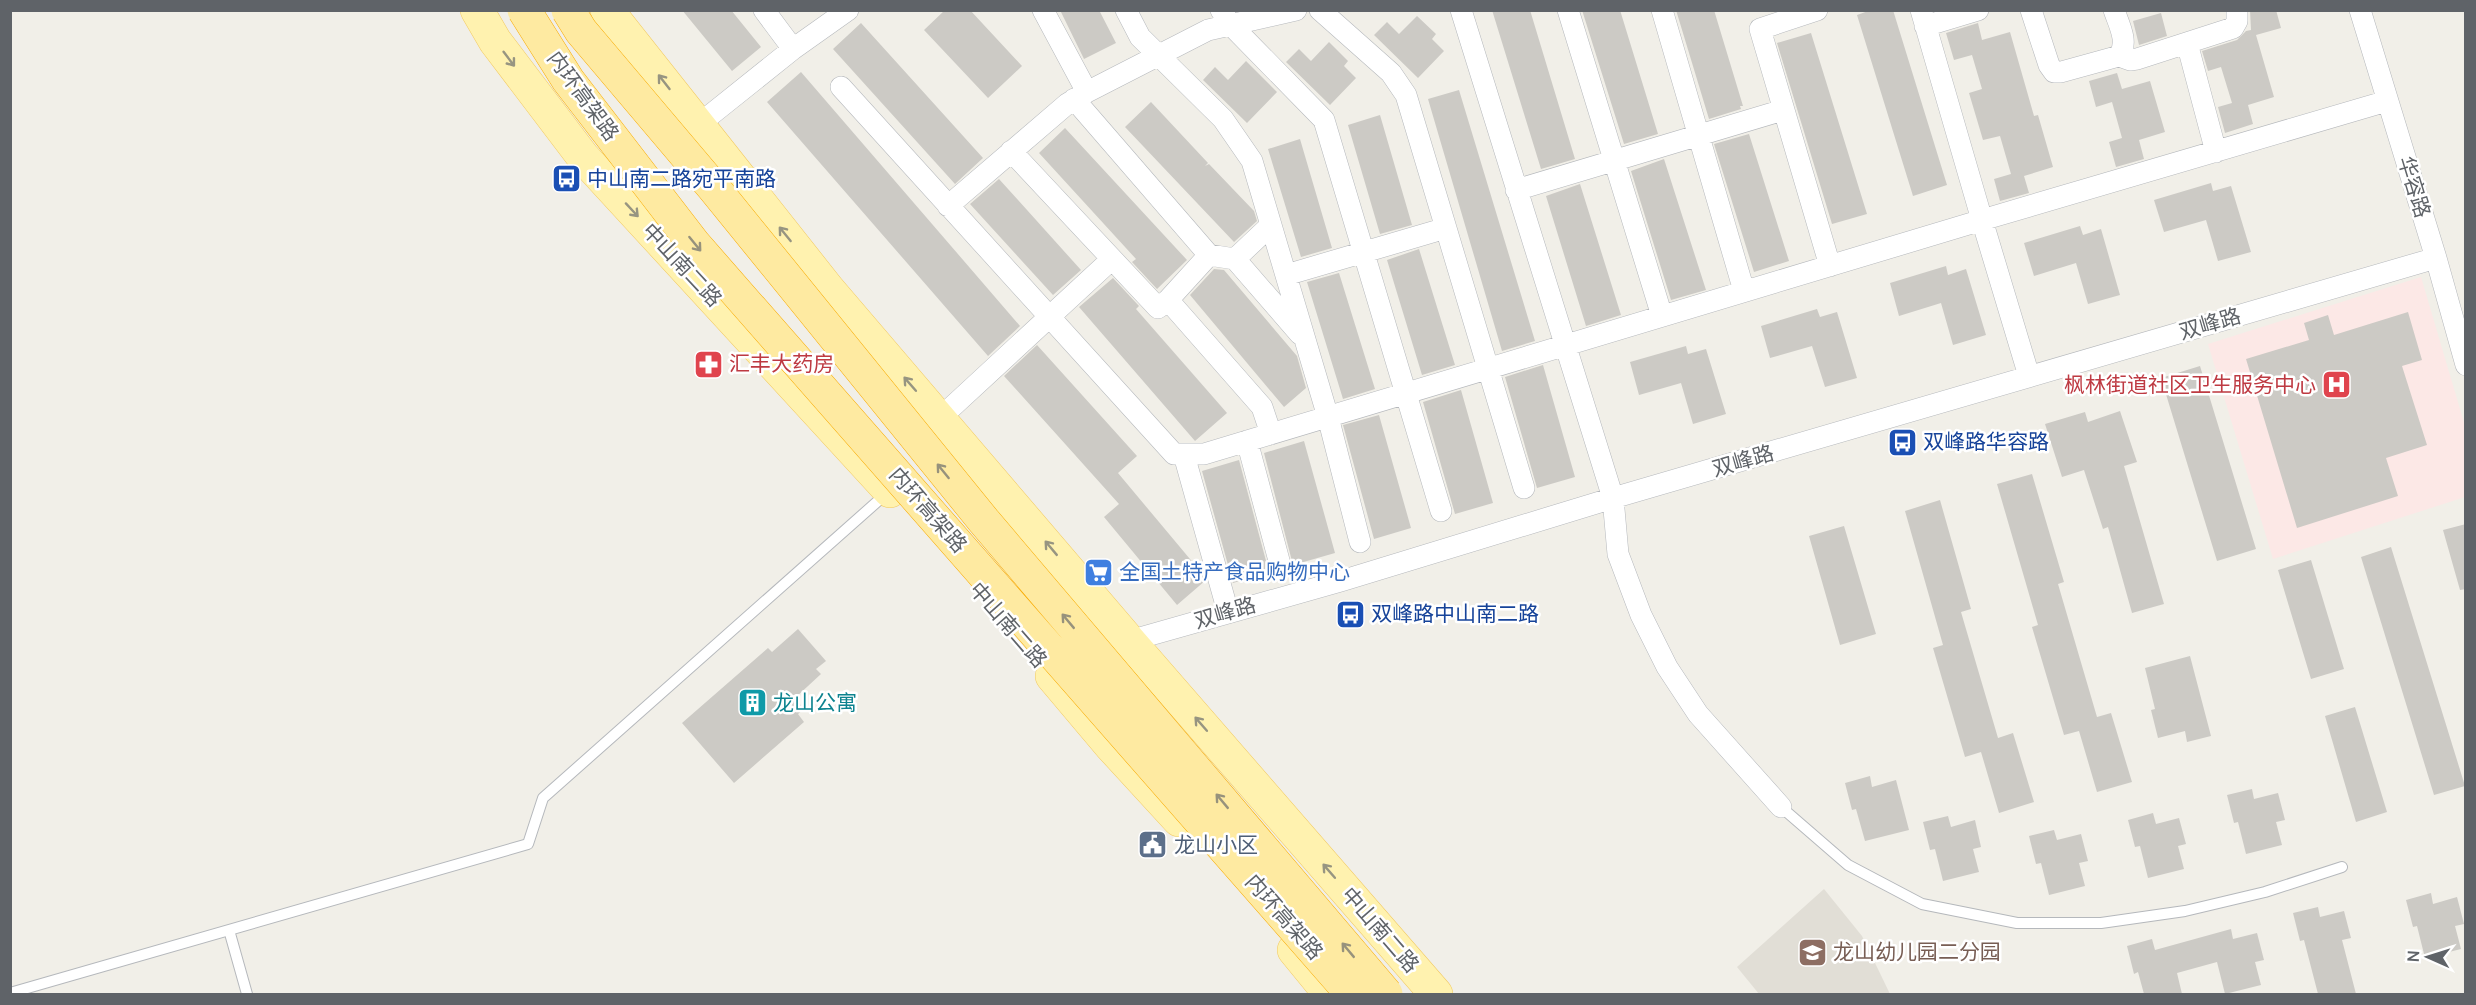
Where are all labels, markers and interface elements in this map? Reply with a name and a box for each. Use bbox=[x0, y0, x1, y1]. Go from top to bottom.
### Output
street label: 内环高架路 bbox=[542, 45, 626, 146]
one-way arrow bbox=[503, 51, 515, 67]
one-way arrow bbox=[657, 74, 670, 90]
street label: 华容路 bbox=[2392, 152, 2438, 221]
bus stop icon: 中山南二路宛平南路 bbox=[550, 163, 582, 195]
place label: 中山南二路宛平南路 bbox=[587, 164, 776, 192]
one-way arrow bbox=[625, 202, 639, 217]
street label: 中山南二路 bbox=[637, 216, 729, 312]
one-way arrow bbox=[779, 227, 792, 243]
one-way arrow bbox=[688, 236, 701, 252]
street label: 双峰路 bbox=[2176, 301, 2244, 345]
pharmacy icon: 汇丰大药房 bbox=[692, 348, 724, 380]
place label: 汇丰大药房 bbox=[729, 349, 834, 377]
hospital icon: 枫林街道社区卫生服务中心 bbox=[2321, 369, 2353, 401]
place label: 枫林街道社区卫生服务中心 bbox=[2064, 370, 2316, 398]
one-way arrow bbox=[903, 377, 917, 392]
bus stop icon: 双峰路华容路 bbox=[1886, 426, 1918, 458]
place label: 双峰路华容路 bbox=[1923, 427, 2049, 455]
street label: 双峰路 bbox=[1709, 438, 1777, 482]
street label: 内环高架路 bbox=[884, 461, 974, 558]
one-way arrow bbox=[937, 464, 950, 480]
one-way arrow bbox=[1044, 540, 1057, 556]
supermarket icon: 全国土特产食品购物中心 bbox=[1082, 556, 1114, 588]
place label: 全国土特产食品购物中心 bbox=[1119, 557, 1350, 585]
street label: 中山南二路 bbox=[964, 576, 1054, 673]
street label: 双峰路 bbox=[1191, 590, 1259, 634]
bus stop icon: 双峰路中山南二路 bbox=[1334, 598, 1366, 630]
place label: 双峰路中山南二路 bbox=[1371, 599, 1539, 627]
one-way arrow bbox=[1062, 613, 1075, 629]
building icon: 龙山公寓 bbox=[736, 687, 768, 719]
place label: 龙山公寓 bbox=[773, 688, 857, 716]
one-way arrow bbox=[1194, 717, 1208, 732]
one-way arrow bbox=[1215, 794, 1229, 809]
public building icon: 龙山小区 bbox=[1137, 829, 1169, 861]
place label: 龙山小区 bbox=[1174, 830, 1258, 858]
one-way arrow bbox=[1322, 864, 1336, 879]
street label: 内环高架路 bbox=[1240, 868, 1330, 965]
street label: 中山南二路 bbox=[1336, 881, 1426, 978]
north arrow bbox=[2398, 927, 2458, 987]
school or university icon: 龙山幼儿园二分园 bbox=[1796, 936, 1828, 968]
place label: 龙山幼儿园二分园 bbox=[1833, 937, 2001, 965]
one-way arrow bbox=[1342, 942, 1355, 958]
text: N bbox=[2402, 950, 2424, 963]

